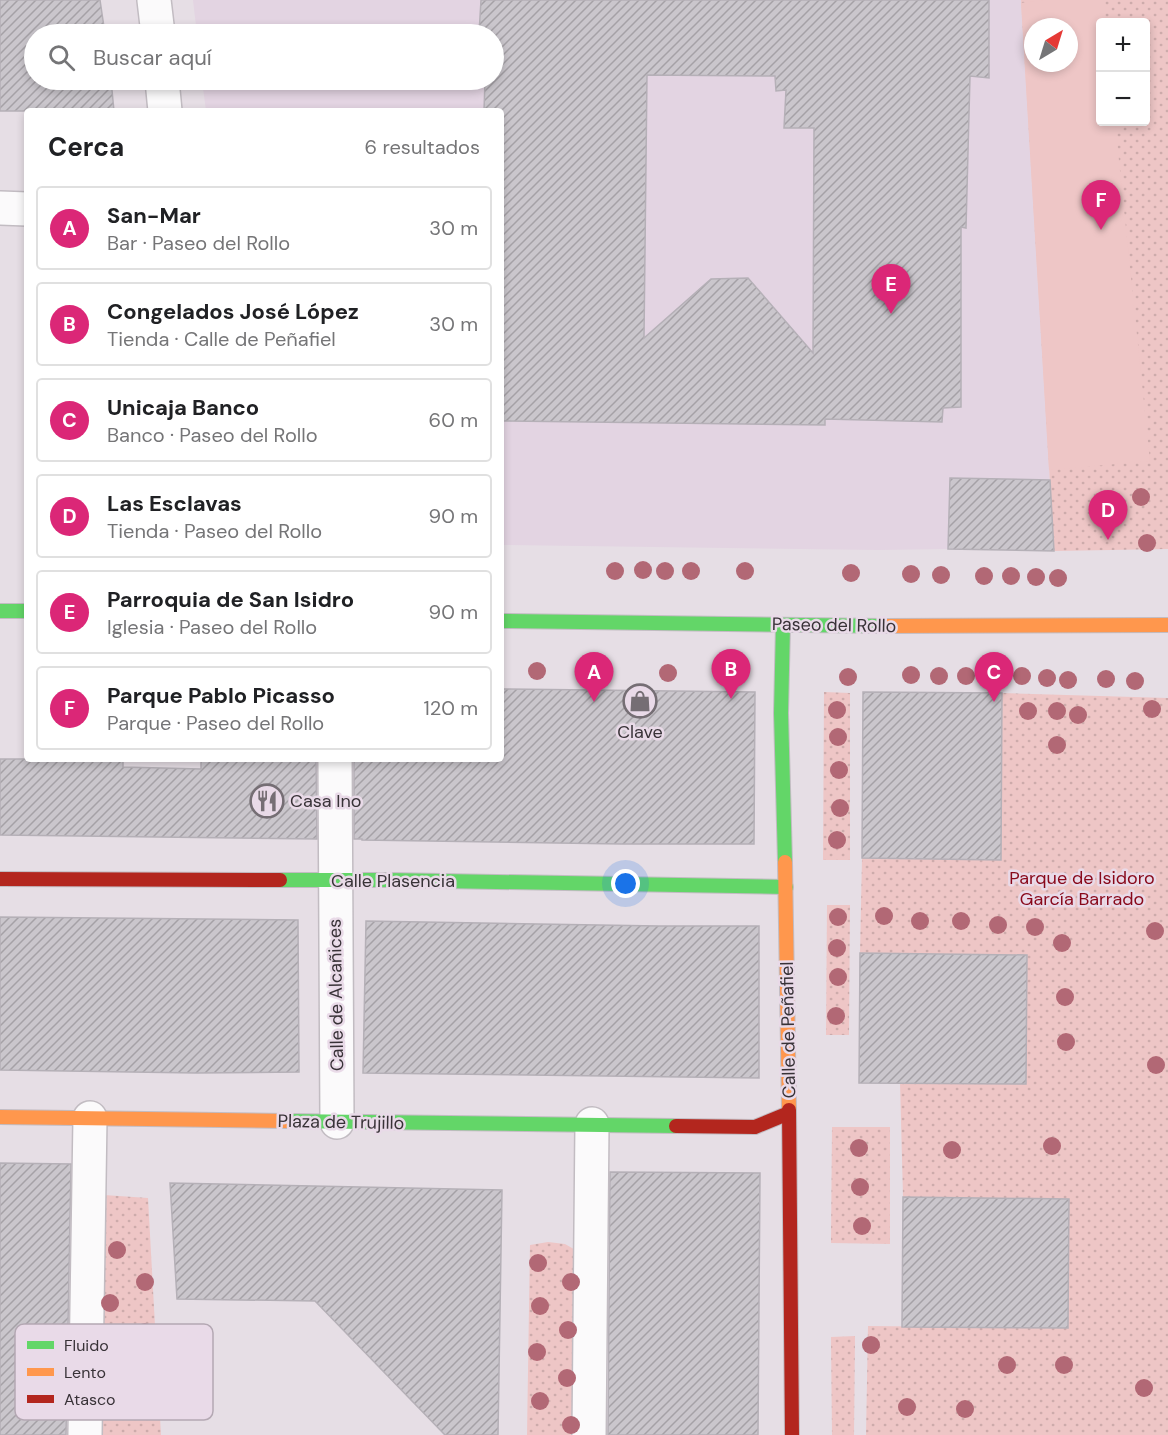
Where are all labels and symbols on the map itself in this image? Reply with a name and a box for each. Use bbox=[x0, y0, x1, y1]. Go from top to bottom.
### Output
north arrow bbox=[1024, 18, 1078, 72]
pin: F bbox=[1082, 180, 1120, 230]
pin: E bbox=[872, 264, 910, 314]
pin: D bbox=[1088, 490, 1128, 540]
street label: Paseo del Rollo bbox=[772, 612, 896, 638]
pin: B bbox=[712, 650, 750, 699]
pin: A bbox=[574, 652, 614, 702]
pin: C bbox=[974, 652, 1014, 702]
shop icon: Clave bbox=[622, 683, 658, 719]
place label: Clave bbox=[617, 720, 663, 744]
restaurant icon: Casa Ino bbox=[249, 783, 285, 819]
place label: Casa Ino bbox=[290, 789, 362, 813]
park label: Parque de Isidoro García Barrado bbox=[1009, 866, 1155, 911]
street label: Calle Plasencia bbox=[331, 869, 455, 893]
your location bbox=[611, 869, 640, 898]
street label: Calle de Alcañices bbox=[323, 919, 349, 1071]
street label: Calle de Peñafiel bbox=[775, 961, 801, 1099]
street label: Plaza de Trujillo bbox=[277, 1109, 405, 1135]
legend bbox=[15, 1324, 213, 1420]
text: Fluido bbox=[64, 1335, 109, 1356]
text: Lento bbox=[64, 1362, 106, 1383]
text: Atasco bbox=[64, 1389, 116, 1410]

